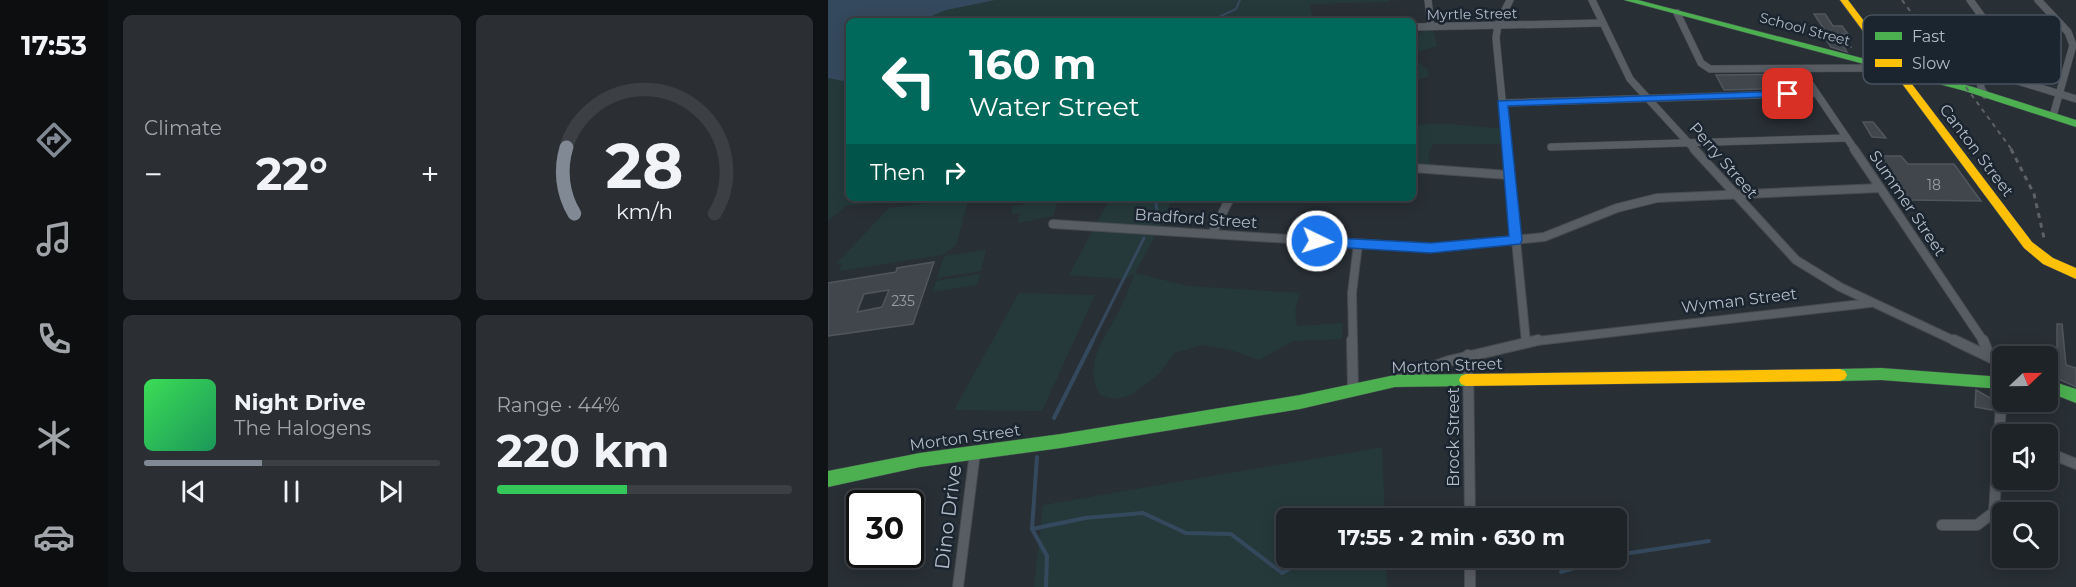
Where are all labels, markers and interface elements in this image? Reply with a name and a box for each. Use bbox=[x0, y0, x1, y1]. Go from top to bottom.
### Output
street label: Myrtle Street bbox=[1427, 4, 1518, 24]
street label: School Street bbox=[1758, 8, 1853, 50]
legend bbox=[1863, 15, 2061, 84]
text: Fast bbox=[1912, 27, 1946, 46]
text: 17:53 bbox=[21, 29, 87, 62]
text: 160 m bbox=[969, 38, 1097, 90]
icon: left bbox=[870, 42, 948, 120]
text: Slow bbox=[1912, 54, 1950, 73]
pin bbox=[1762, 68, 1813, 119]
icon: arrive bbox=[1771, 77, 1804, 110]
text: Water Street bbox=[969, 90, 1140, 123]
street label: Canton Street bbox=[1936, 100, 2018, 201]
text: Climate bbox=[144, 116, 222, 140]
street label: Perry Street bbox=[1685, 118, 1762, 203]
icon: directions bbox=[33, 119, 75, 161]
text: 28 bbox=[605, 128, 683, 204]
text: 22° bbox=[256, 146, 328, 201]
street label: Summer Street bbox=[1865, 147, 1950, 260]
text: − bbox=[144, 154, 163, 194]
text: + bbox=[421, 154, 439, 194]
icon: right bbox=[938, 156, 971, 189]
text: Then bbox=[870, 159, 926, 186]
house number: 18 bbox=[1927, 176, 1941, 194]
text: km/h bbox=[616, 199, 673, 225]
street label: Bradford Street bbox=[1134, 205, 1259, 232]
position arrow bbox=[1285, 209, 1349, 273]
icon: music bbox=[33, 218, 75, 260]
street label: Wyman Street bbox=[1680, 284, 1798, 317]
house number: 235 bbox=[891, 292, 915, 310]
icon: phone bbox=[33, 318, 75, 360]
north arrow bbox=[1992, 346, 2058, 412]
map controls bbox=[1992, 346, 2058, 568]
street label: Morton Street bbox=[1391, 354, 1504, 377]
street label: Brock Street bbox=[1444, 387, 1463, 487]
text: Night Drive bbox=[234, 389, 366, 416]
text: Range · 44% bbox=[497, 393, 620, 417]
text: The Halogens bbox=[234, 416, 371, 440]
icon: climate bbox=[33, 417, 75, 459]
street label: Morton Street bbox=[909, 420, 1022, 455]
text: 220 km bbox=[497, 423, 669, 478]
button: sound bbox=[1992, 424, 2058, 490]
street label: Dino Drive bbox=[930, 463, 966, 571]
icon: previous bbox=[177, 475, 210, 508]
icon: pause bbox=[275, 475, 308, 508]
icon: next bbox=[374, 475, 407, 508]
speed limit sign: 30 bbox=[846, 490, 924, 568]
button: search bbox=[1992, 502, 2058, 568]
icon: car bbox=[33, 516, 75, 558]
text: 17:55 · 2 min · 630 m bbox=[1338, 524, 1565, 551]

